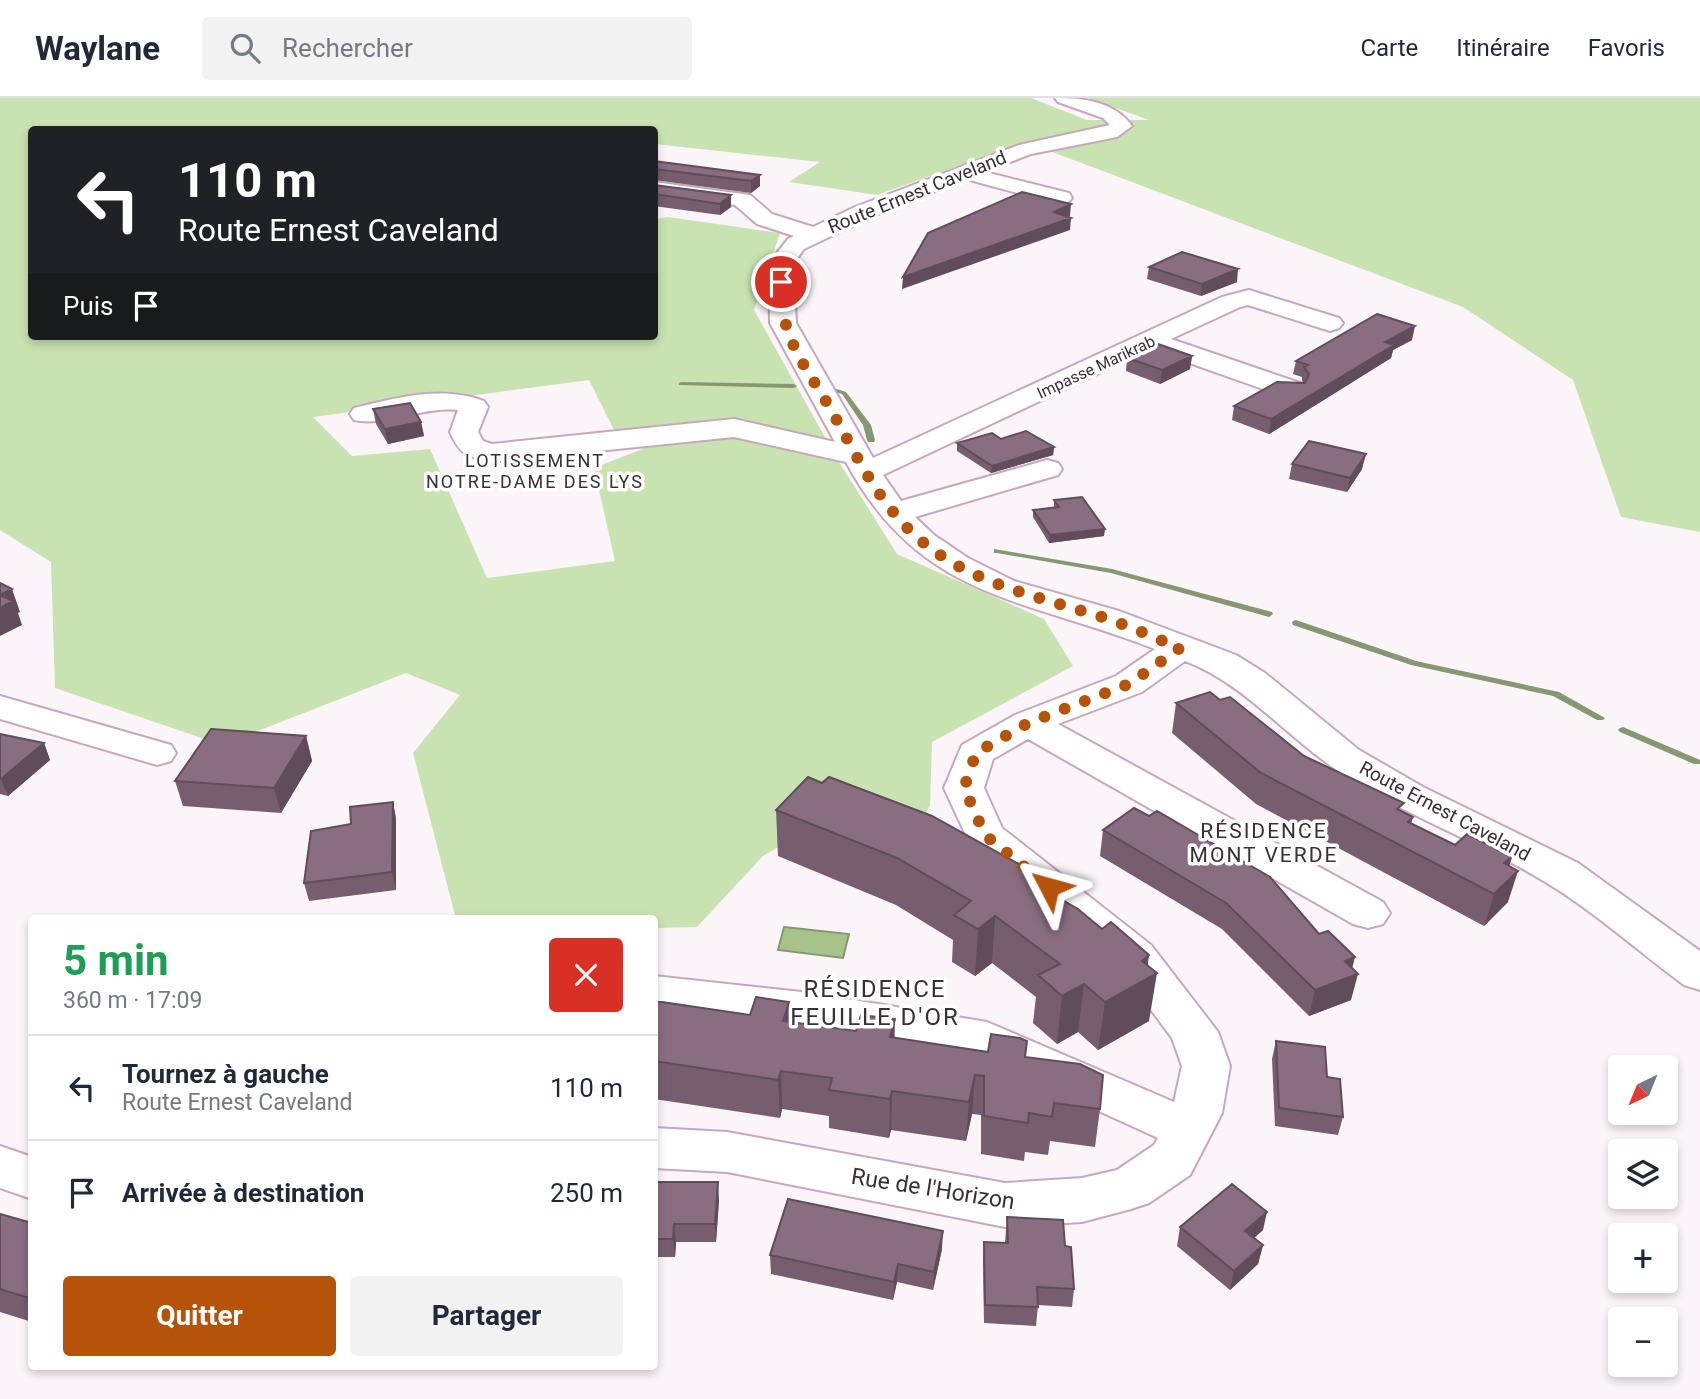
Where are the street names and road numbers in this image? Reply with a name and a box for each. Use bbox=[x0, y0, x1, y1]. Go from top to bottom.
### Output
street label: Route Ernest Caveland bbox=[824, 146, 1010, 238]
street label: Impasse Marikrab bbox=[1034, 331, 1158, 403]
street label: Route Ernest Caveland bbox=[1356, 756, 1534, 866]
street label: Rue de l'Horizon bbox=[849, 1163, 1017, 1215]

